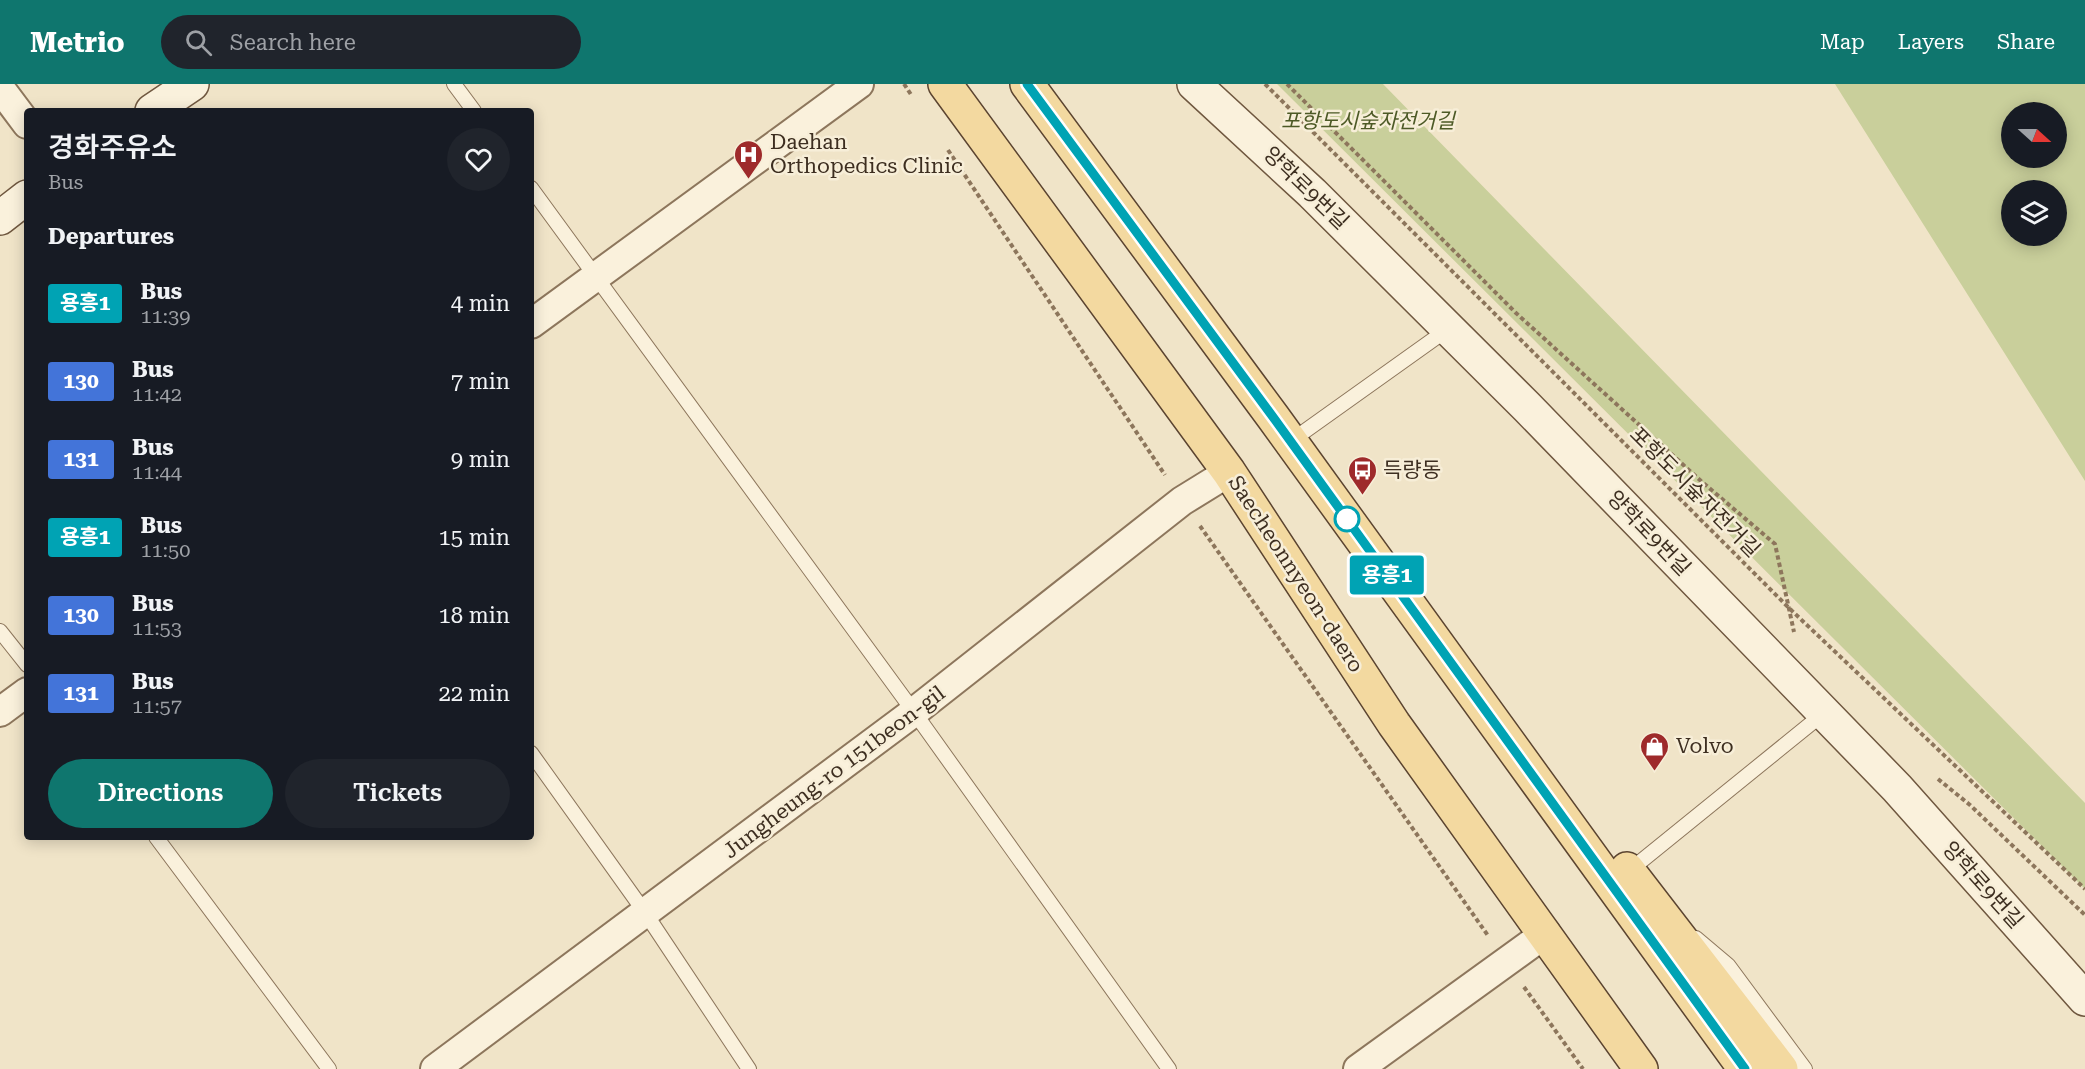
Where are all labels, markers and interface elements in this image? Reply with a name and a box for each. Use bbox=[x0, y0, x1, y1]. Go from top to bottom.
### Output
search box bbox=[161, 15, 581, 69]
text: Metrio bbox=[30, 26, 125, 59]
icon: search bbox=[182, 26, 215, 59]
text: Search here bbox=[230, 30, 356, 55]
text: Map bbox=[1820, 30, 1865, 54]
text: Layers bbox=[1898, 30, 1964, 54]
text: Share bbox=[1997, 30, 2055, 54]
north arrow bbox=[2001, 102, 2067, 168]
map controls bbox=[2001, 102, 2067, 246]
park label: 포항도시숲자전거길 bbox=[1281, 109, 1457, 133]
button: heart bbox=[447, 128, 510, 191]
place label: Daehan Orthopedics Clinic bbox=[770, 130, 963, 178]
text: 경화주유소 bbox=[48, 131, 177, 164]
hospital icon: Daehan Orthopedics Clinic bbox=[733, 138, 765, 180]
street label: 양학로9번길 bbox=[1259, 142, 1353, 234]
text: Bus bbox=[48, 170, 83, 194]
button: layers bbox=[2001, 180, 2067, 246]
text: Departures bbox=[48, 224, 174, 249]
text: Bus bbox=[140, 279, 182, 304]
text: 용흥1 bbox=[60, 291, 110, 315]
text: 4 min bbox=[451, 291, 510, 316]
text: 11:39 bbox=[140, 304, 190, 328]
text: Bus bbox=[132, 357, 174, 382]
text: 130 bbox=[63, 369, 99, 393]
text: 7 min bbox=[451, 369, 510, 394]
text: 11:42 bbox=[132, 382, 182, 406]
street label: 포항도시숲자전거길 bbox=[1625, 422, 1765, 562]
text: Bus bbox=[132, 435, 174, 460]
text: 131 bbox=[63, 447, 99, 471]
text: 9 min bbox=[451, 447, 510, 472]
bus stop icon: 득량동 bbox=[1346, 454, 1378, 496]
place label: 득량동 bbox=[1383, 458, 1441, 482]
text: 11:44 bbox=[132, 460, 182, 484]
street label: Saecheonnyeon-daero bbox=[1223, 471, 1369, 677]
street label: 양학로9번길 bbox=[1603, 486, 1695, 580]
unlabelled marker bbox=[1334, 506, 1360, 532]
text: Bus bbox=[140, 513, 182, 538]
text: 용흥1 bbox=[60, 525, 110, 549]
text: 15 min bbox=[439, 525, 510, 550]
text: 11:50 bbox=[140, 538, 190, 562]
line badge: 용흥1 bbox=[1352, 556, 1422, 594]
text: 용흥1 bbox=[1362, 563, 1412, 587]
text: Bus bbox=[132, 591, 174, 616]
text: 130 bbox=[63, 603, 99, 627]
text: 18 min bbox=[439, 603, 510, 628]
text: 11:53 bbox=[132, 616, 182, 640]
text: Bus bbox=[132, 669, 174, 694]
text: 131 bbox=[63, 681, 99, 705]
text: 22 min bbox=[439, 681, 510, 706]
street label: Jungheung-ro 151beon-gil bbox=[719, 681, 950, 863]
text: 11:57 bbox=[132, 694, 182, 718]
shop icon: Volvo bbox=[1639, 730, 1671, 772]
place label: Volvo bbox=[1676, 734, 1734, 758]
button: Directions bbox=[48, 759, 273, 828]
button: Tickets bbox=[285, 759, 510, 828]
street label: 양학로9번길 bbox=[1938, 837, 2028, 933]

